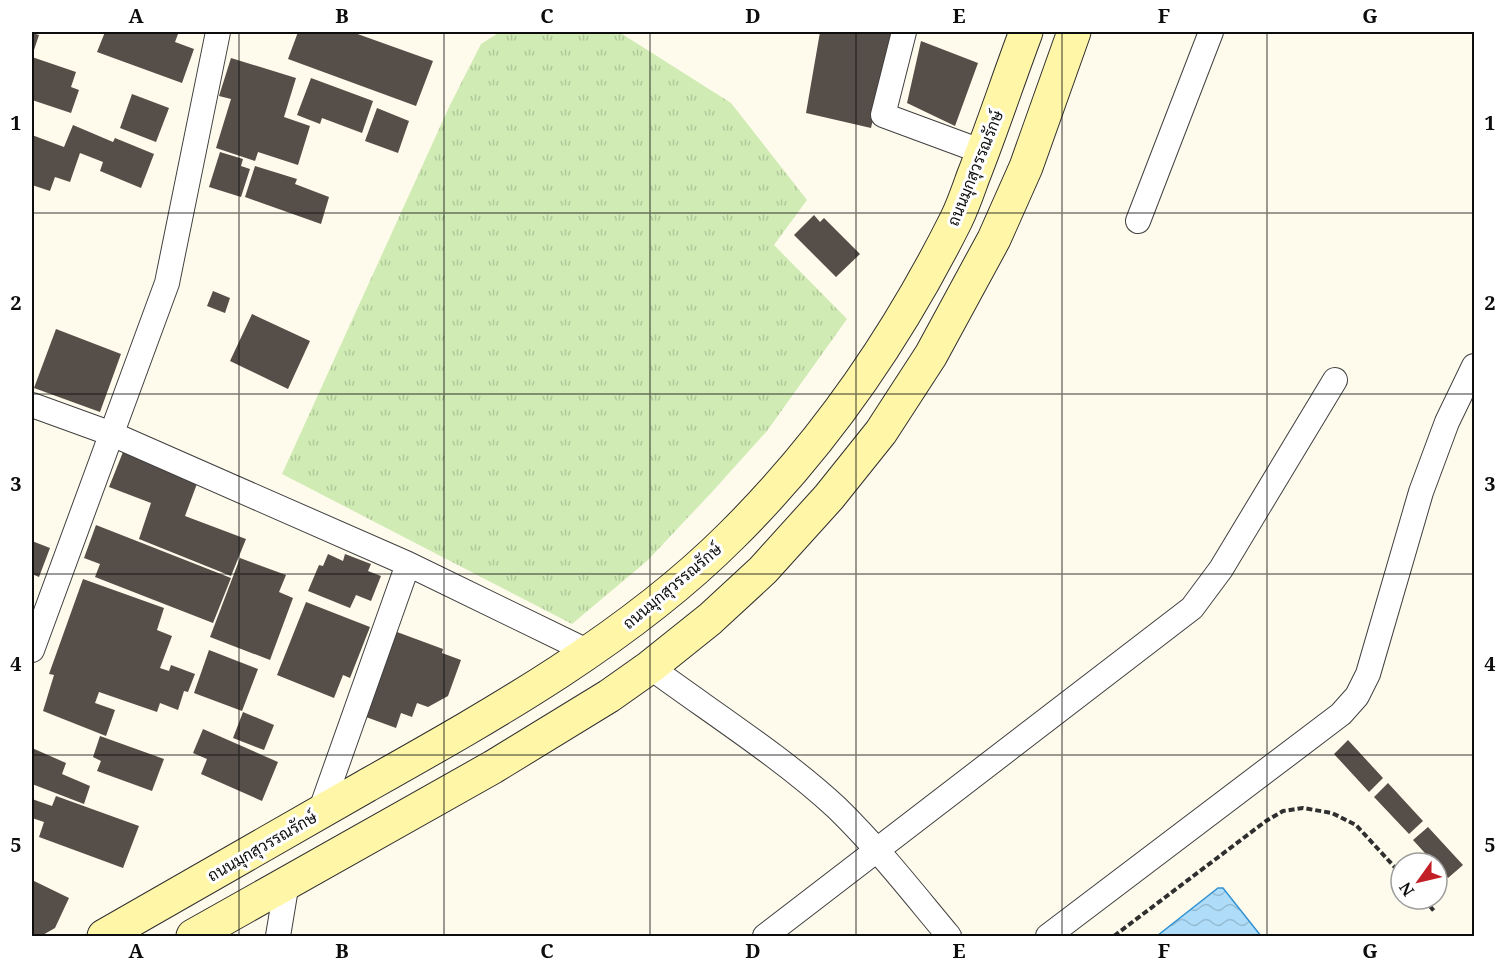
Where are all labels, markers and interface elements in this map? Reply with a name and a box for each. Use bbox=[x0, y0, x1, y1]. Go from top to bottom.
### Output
text: A bbox=[128, 2, 144, 29]
text: B bbox=[335, 2, 349, 29]
text: C bbox=[540, 2, 554, 29]
text: D bbox=[745, 2, 761, 29]
text: E bbox=[952, 2, 966, 29]
text: F bbox=[1158, 2, 1170, 29]
text: G bbox=[1362, 2, 1378, 29]
street label: ถนนมุกสุวรรณรักษ์ bbox=[941, 106, 1009, 229]
text: 1 bbox=[10, 109, 22, 136]
text: 1 bbox=[1484, 109, 1496, 136]
text: 2 bbox=[10, 289, 22, 316]
text: 2 bbox=[1484, 289, 1496, 316]
text: 3 bbox=[10, 470, 22, 497]
text: 3 bbox=[1484, 470, 1496, 497]
street label: ถนนมุกสุวรรณรักษ์ bbox=[617, 537, 727, 635]
text: 4 bbox=[10, 650, 22, 677]
text: 4 bbox=[1484, 650, 1496, 677]
street label: ถนนมุกสุวรรณรักษ์ bbox=[203, 805, 321, 887]
text: 5 bbox=[10, 831, 22, 858]
text: 5 bbox=[1484, 831, 1496, 858]
north arrow bbox=[1389, 851, 1449, 911]
text: N bbox=[1394, 878, 1419, 901]
text: A bbox=[128, 937, 144, 964]
text: B bbox=[335, 937, 349, 964]
text: C bbox=[540, 937, 554, 964]
text: D bbox=[745, 937, 761, 964]
text: E bbox=[952, 937, 966, 964]
text: F bbox=[1158, 937, 1170, 964]
text: G bbox=[1362, 937, 1378, 964]

